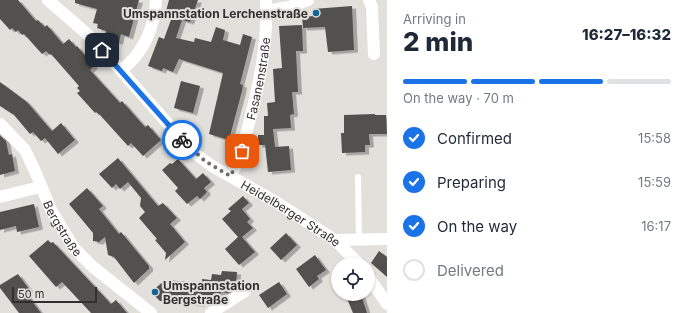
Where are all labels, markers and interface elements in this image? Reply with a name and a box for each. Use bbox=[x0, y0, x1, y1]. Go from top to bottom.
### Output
place label: Umspannstation Lerchenstraße bbox=[123, 6, 308, 21]
marker: Umspannstation Lerchenstraße bbox=[311, 8, 321, 18]
text: Arriving in bbox=[403, 11, 466, 27]
text: 16:27–16:32 bbox=[582, 25, 671, 44]
text: 2 min bbox=[403, 26, 473, 57]
pin bbox=[85, 33, 119, 67]
street label: Fasanenstraße bbox=[243, 37, 273, 121]
icon: home bbox=[91, 39, 113, 61]
text: On the way · 70 m bbox=[403, 90, 514, 106]
courier bbox=[162, 120, 202, 160]
icon: check bbox=[403, 127, 425, 149]
icon: bike bbox=[171, 129, 193, 151]
text: Confirmed bbox=[437, 129, 512, 148]
text: 15:58 bbox=[638, 130, 671, 146]
pin bbox=[225, 134, 259, 168]
icon: bag bbox=[231, 140, 253, 162]
icon: check bbox=[403, 171, 425, 193]
text: Preparing bbox=[437, 173, 506, 192]
text: 15:59 bbox=[638, 174, 671, 190]
street label: Heidelberger Straße bbox=[239, 177, 344, 249]
street label: Bergstraße bbox=[40, 198, 85, 259]
icon: check bbox=[403, 215, 425, 237]
text: On the way bbox=[437, 217, 517, 236]
text: 16:17 bbox=[641, 218, 671, 234]
map controls bbox=[331, 257, 375, 301]
button: locate bbox=[331, 257, 375, 301]
text: Delivered bbox=[437, 261, 504, 280]
place label: Umspannstation Bergstraße bbox=[163, 278, 260, 307]
scale bar bbox=[12, 285, 97, 304]
text: 50 m bbox=[18, 287, 44, 301]
marker: Umspannstation Bergstraße bbox=[150, 287, 160, 297]

